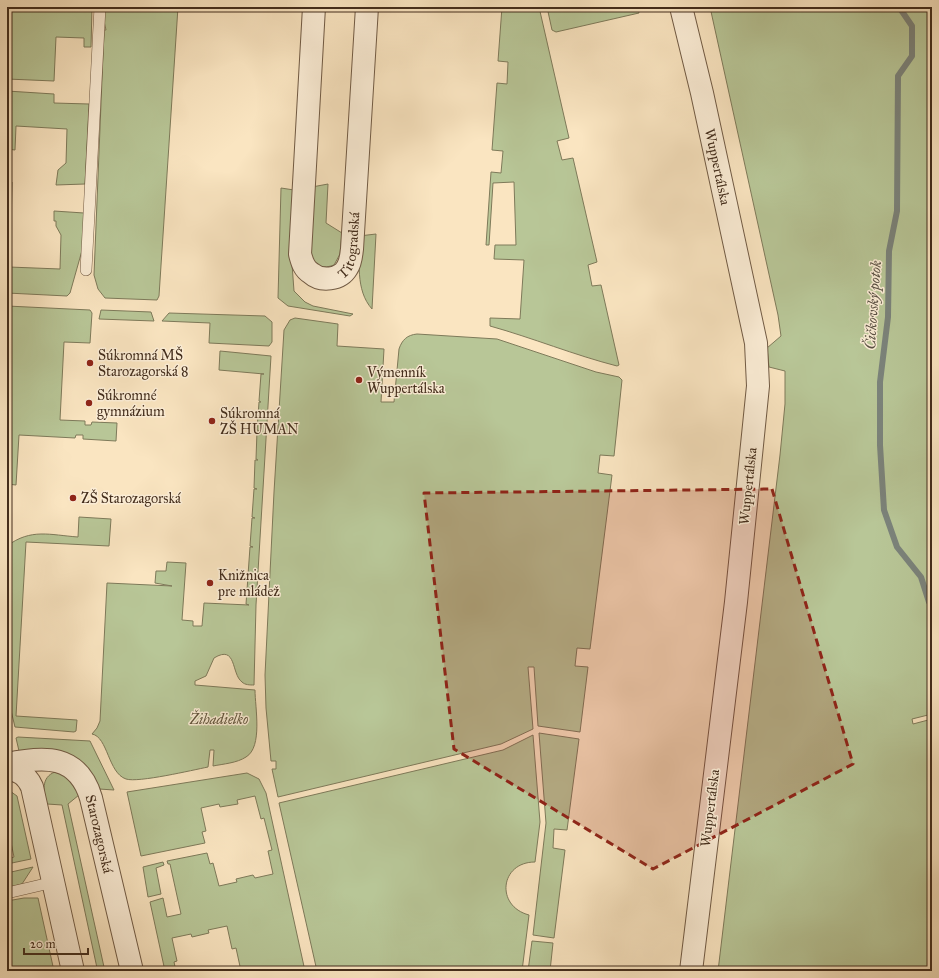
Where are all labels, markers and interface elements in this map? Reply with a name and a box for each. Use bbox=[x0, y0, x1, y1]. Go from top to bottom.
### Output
street label: Wuppertálska bbox=[701, 127, 734, 207]
street label: Titogradská bbox=[334, 211, 363, 282]
water label: Čičkovský potok bbox=[860, 259, 886, 350]
place label: Súkromná MŠ Starozagorská 8 bbox=[98, 345, 188, 380]
marker: Súkromná MŠ Starozagorská 8 bbox=[85, 358, 95, 368]
place label: Výmenník Wuppertálska bbox=[366, 364, 445, 397]
marker: Výmenník Wuppertálska bbox=[354, 375, 364, 385]
place label: Súkromné gymnázium bbox=[97, 387, 165, 420]
marker: Súkromné gymnázium bbox=[84, 398, 94, 408]
place label: Súkromná ZŠ HUMAN bbox=[220, 405, 299, 438]
marker: Súkromná ZŠ HUMAN bbox=[207, 416, 217, 426]
street label: Wuppertálska bbox=[735, 446, 761, 526]
place label: ZŠ Starozagorská bbox=[81, 488, 181, 507]
marker: ZŠ Starozagorská bbox=[68, 493, 78, 503]
place label: Knižnica pre mládež bbox=[217, 567, 280, 600]
marker: Knižnica pre mládež bbox=[205, 578, 215, 588]
park label: Žihadielko bbox=[189, 709, 248, 728]
street label: Wuppertálska bbox=[697, 768, 723, 848]
street label: Starozagorská bbox=[82, 793, 117, 875]
scale bar bbox=[24, 930, 88, 956]
text: 20 m bbox=[30, 937, 56, 951]

